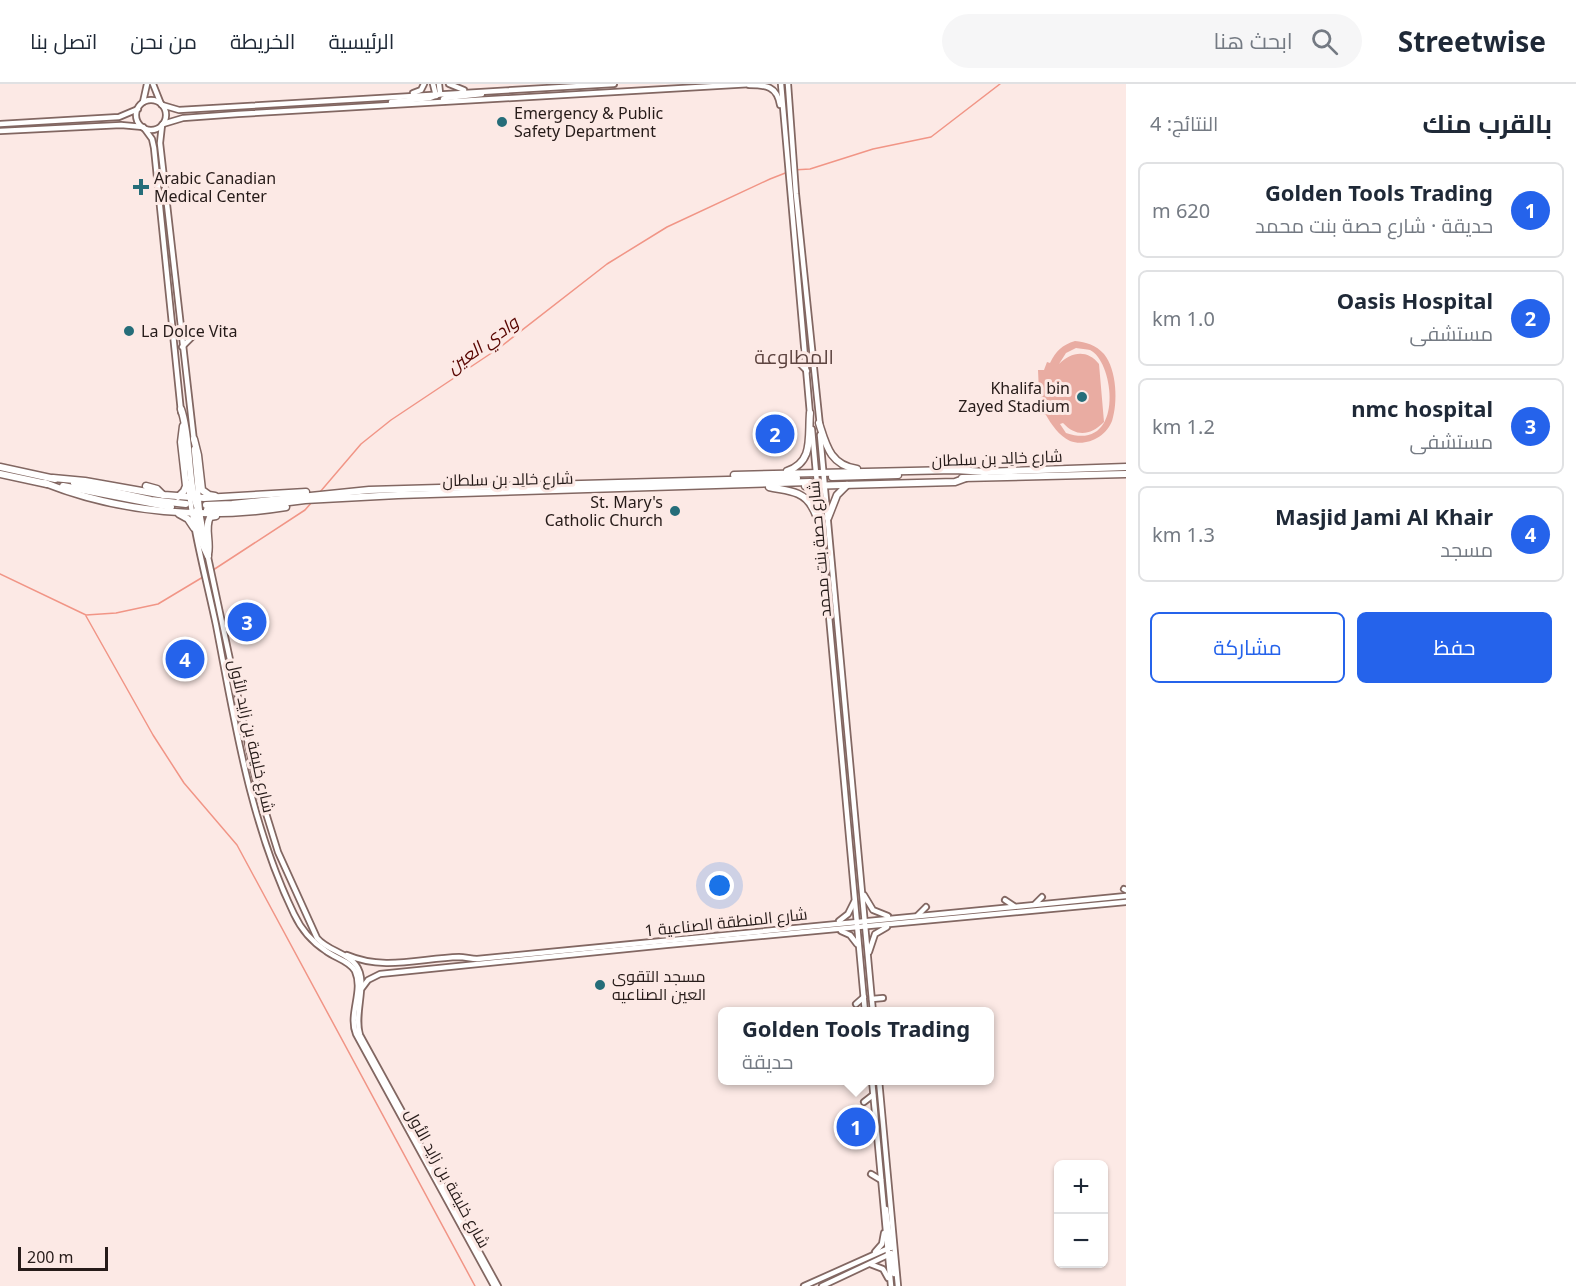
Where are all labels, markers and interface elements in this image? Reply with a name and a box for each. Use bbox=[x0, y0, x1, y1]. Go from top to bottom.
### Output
search box bbox=[942, 14, 1362, 68]
text: Streetwise bbox=[1398, 22, 1546, 60]
text: ابحث هنا bbox=[1214, 25, 1293, 55]
icon: search bbox=[1308, 25, 1341, 58]
text: اتصل بنا bbox=[30, 27, 97, 55]
text: من نحن bbox=[130, 27, 197, 55]
text: الخريطة bbox=[230, 27, 295, 55]
text: الرئيسية bbox=[328, 27, 394, 55]
place label: Emergency & Public Safety Department bbox=[514, 102, 664, 142]
text: بالقرب منك bbox=[1423, 105, 1552, 141]
text: النتائج: 4 bbox=[1150, 110, 1218, 137]
marker: Emergency & Public Safety Department bbox=[495, 115, 509, 129]
place label: Arabic Canadian Medical Center bbox=[154, 167, 276, 207]
text: Golden Tools Trading bbox=[1265, 177, 1493, 207]
marker: Arabic Canadian Medical Center bbox=[132, 178, 150, 196]
text: 620 m bbox=[1152, 197, 1210, 224]
text: 1 bbox=[1525, 197, 1536, 224]
text: حديقة · شارع حصة بنت محمد bbox=[1255, 212, 1493, 239]
text: Oasis Hospital bbox=[1337, 285, 1493, 315]
text: 1.0 km bbox=[1152, 305, 1215, 332]
text: 2 bbox=[1525, 305, 1536, 332]
water label: وادي العين bbox=[441, 309, 525, 381]
place label: La Dolce Vita bbox=[141, 320, 237, 342]
text: مستشفى bbox=[1409, 320, 1493, 347]
marker: La Dolce Vita bbox=[122, 324, 136, 338]
district label: المطاوعة bbox=[754, 343, 834, 370]
place label: Khalifa bin Zayed Stadium bbox=[958, 377, 1070, 417]
marker: Khalifa bin Zayed Stadium bbox=[1075, 390, 1089, 404]
text: nmc hospital bbox=[1351, 393, 1493, 423]
pin: 2 bbox=[756, 412, 794, 456]
text: 1.2 km bbox=[1152, 413, 1215, 440]
text: 3 bbox=[1525, 413, 1536, 440]
text: مستشفى bbox=[1409, 428, 1493, 455]
street label: شارع خالِد بن سلطان bbox=[931, 445, 1063, 472]
street label: شارع خالِد بن سلطان bbox=[442, 467, 574, 492]
street label: شارع حصة بنت محمد bbox=[802, 480, 837, 618]
place label: St. Mary's Catholic Church bbox=[545, 491, 663, 531]
text: Masjid Jami Al Khair bbox=[1275, 501, 1493, 531]
marker: St. Mary's Catholic Church bbox=[668, 504, 682, 518]
text: 1.3 km bbox=[1152, 521, 1215, 548]
text: 4 bbox=[1525, 521, 1536, 548]
text: مسجد bbox=[1440, 536, 1493, 563]
pin: 3 bbox=[228, 600, 266, 644]
button: مشاركة bbox=[1150, 612, 1345, 683]
button: حفظ bbox=[1357, 612, 1552, 683]
pin: 4 bbox=[166, 636, 204, 682]
street label: شارع خليفة بن زايد الأول bbox=[223, 657, 280, 815]
your location bbox=[705, 871, 734, 900]
street label: شارع المنطقة الصناعية 1 bbox=[644, 903, 809, 942]
place label: مسجد التقوى العين الصناعيه bbox=[612, 965, 706, 1005]
marker: مسجد التقوى العين الصناعيه bbox=[593, 978, 607, 992]
popup bbox=[718, 1007, 994, 1085]
text: Golden Tools Trading bbox=[742, 1013, 970, 1043]
text: حديقة bbox=[742, 1048, 793, 1075]
street label: شارع خليفة بن زايد الأول bbox=[400, 1104, 496, 1252]
pin: 1 bbox=[836, 1104, 876, 1150]
map controls bbox=[1054, 1160, 1108, 1268]
button: + bbox=[1054, 1160, 1108, 1214]
button: − bbox=[1054, 1214, 1108, 1268]
scale bar bbox=[18, 1244, 108, 1272]
text: 200 m bbox=[27, 1246, 74, 1268]

